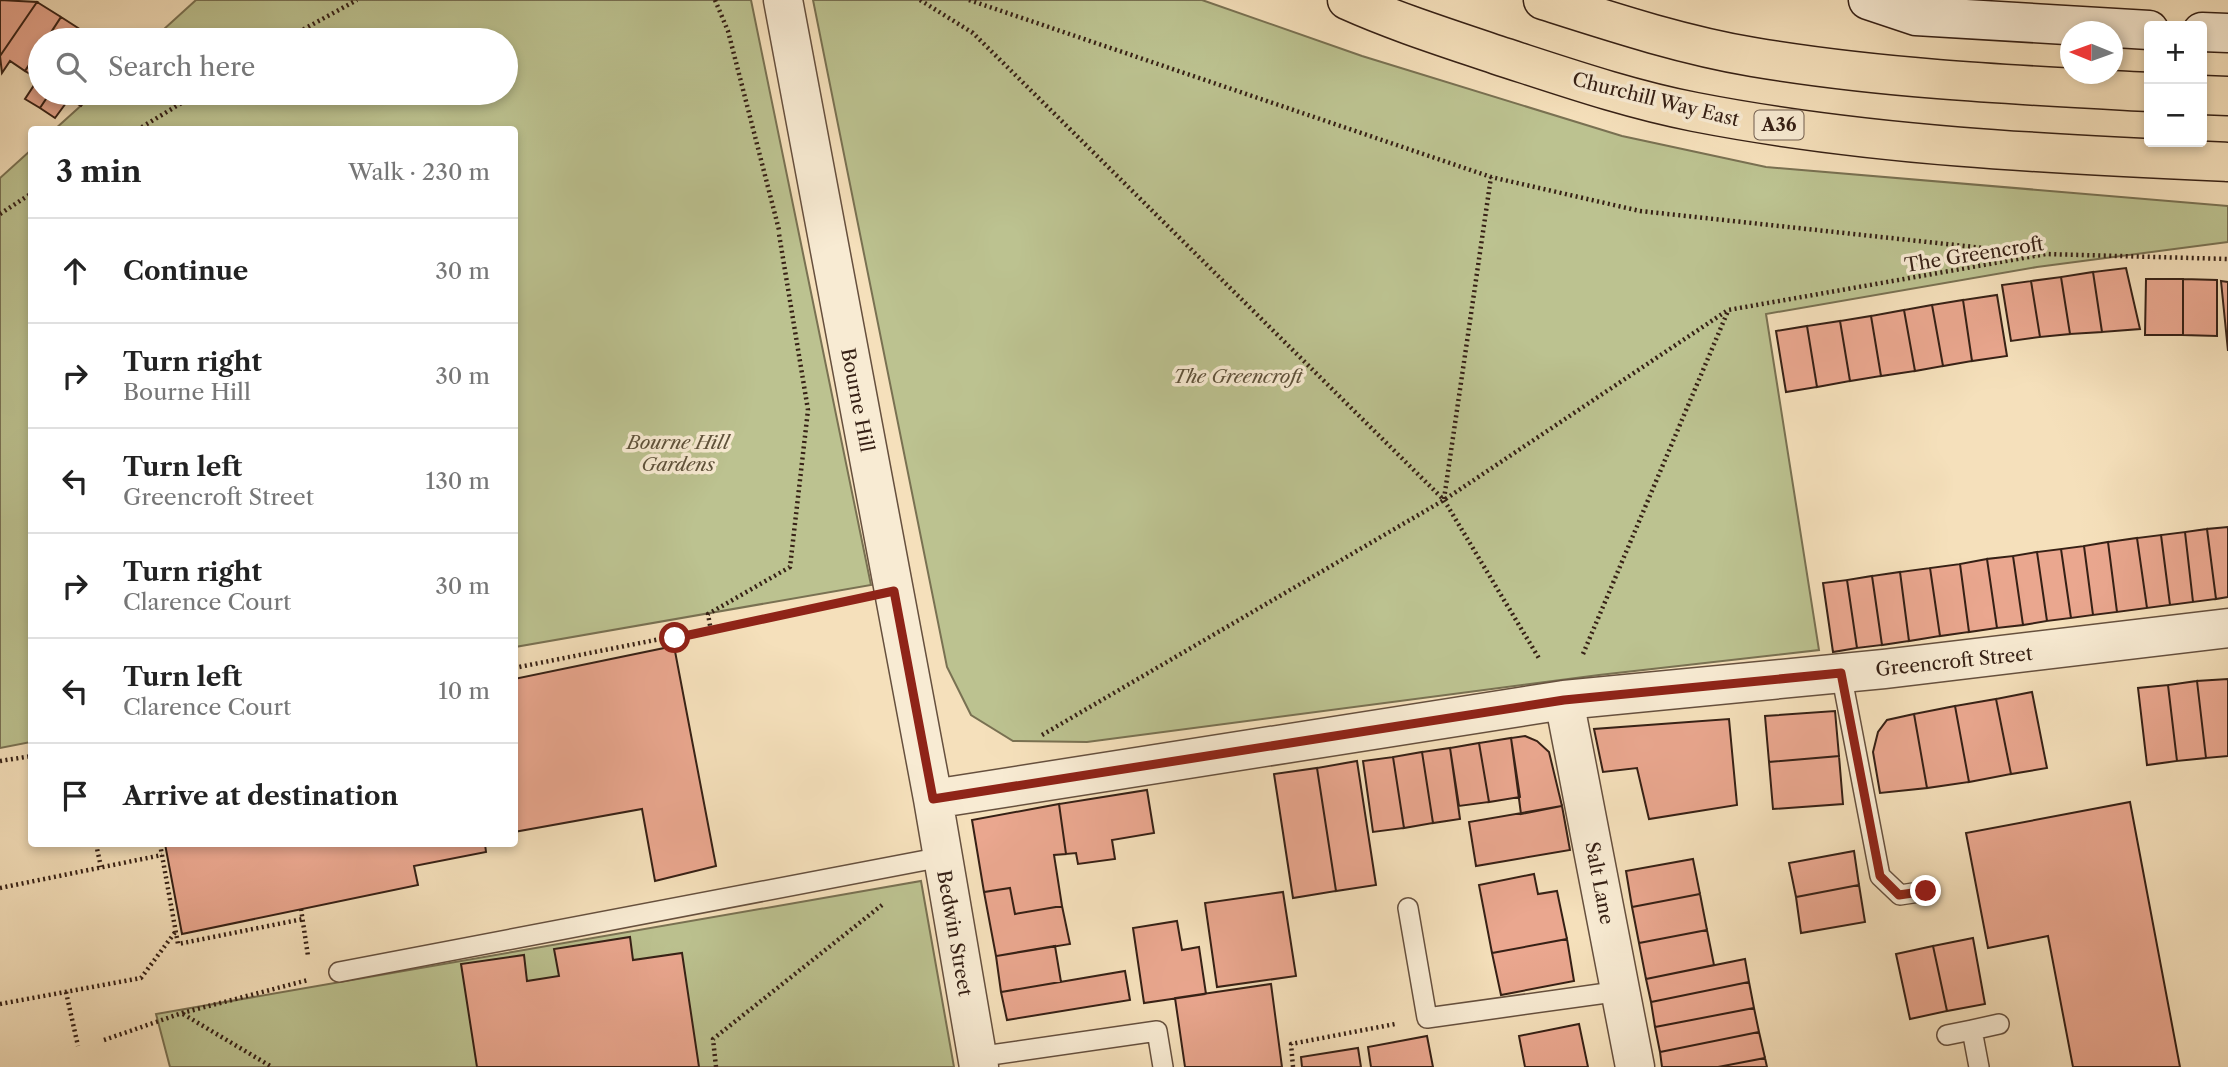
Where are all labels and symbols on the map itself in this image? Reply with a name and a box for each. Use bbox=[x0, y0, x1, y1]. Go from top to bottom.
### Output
north arrow bbox=[2060, 21, 2123, 84]
street label: Churchill Way East bbox=[1570, 68, 1742, 131]
road number: A36 bbox=[1754, 110, 1803, 140]
street label: The Greencroft bbox=[1903, 232, 2045, 277]
street label: Bourne Hill bbox=[836, 346, 879, 454]
park label: The Greencroft bbox=[1173, 365, 1304, 388]
park label: Bourne Hill Gardens bbox=[625, 431, 731, 476]
route start bbox=[659, 622, 690, 653]
street label: Greencroft Street bbox=[1874, 642, 2034, 681]
street label: Salt Lane bbox=[1580, 840, 1619, 926]
street label: Bedwin Street bbox=[932, 868, 977, 998]
route end bbox=[1910, 875, 1941, 906]

